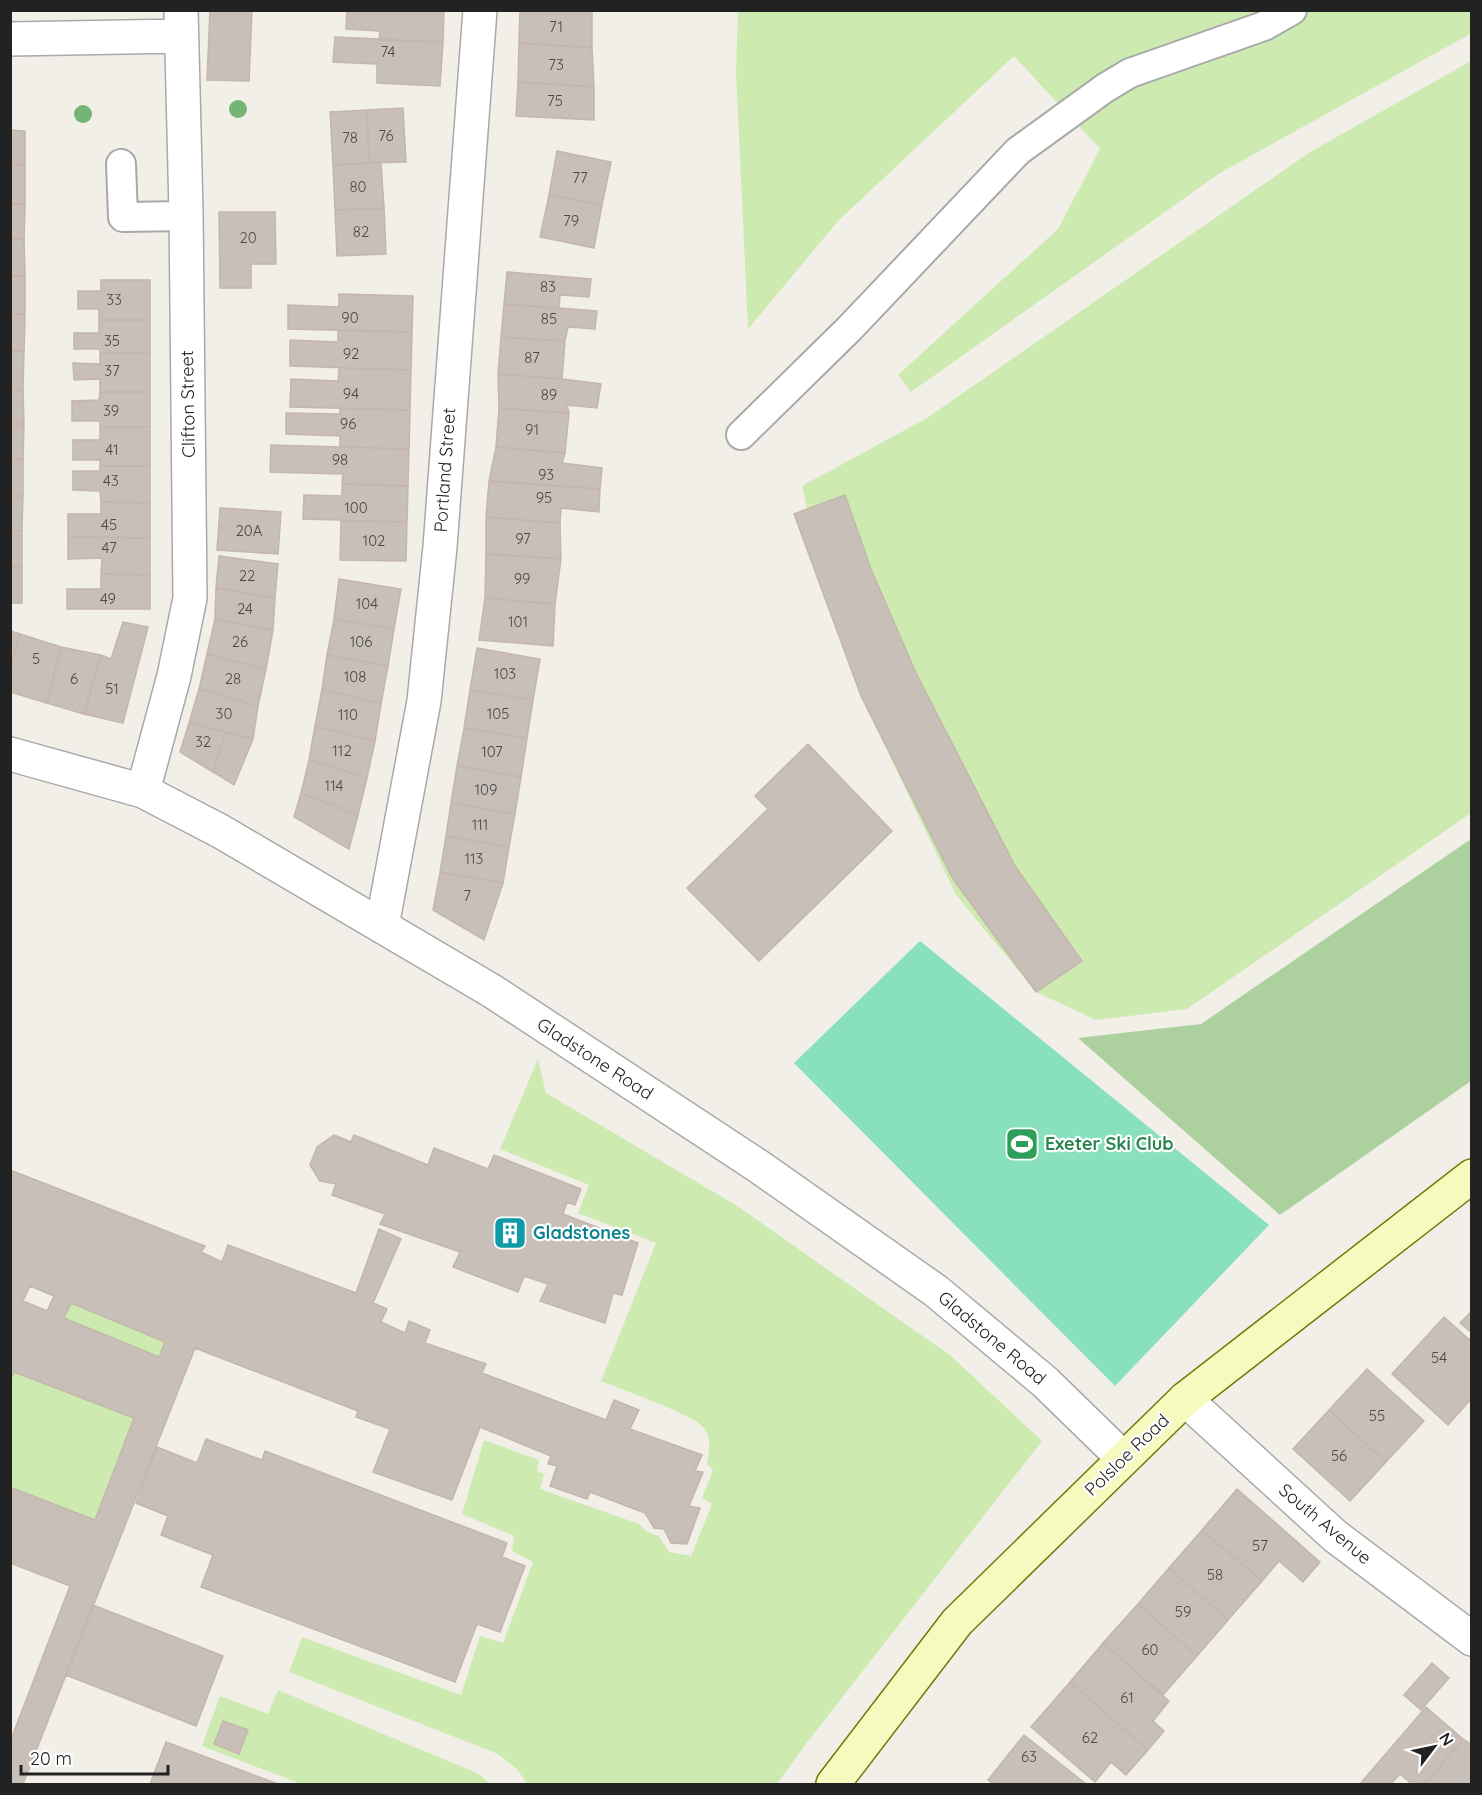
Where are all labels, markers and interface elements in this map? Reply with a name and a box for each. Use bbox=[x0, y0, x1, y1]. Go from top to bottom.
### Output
house number: 71 bbox=[549, 17, 563, 36]
house number: 74 bbox=[380, 42, 396, 61]
house number: 73 bbox=[548, 55, 564, 74]
house number: 75 bbox=[547, 91, 563, 110]
house number: 76 bbox=[378, 126, 394, 145]
house number: 78 bbox=[342, 128, 358, 147]
house number: 77 bbox=[572, 168, 588, 187]
house number: 80 bbox=[349, 177, 367, 196]
house number: 79 bbox=[563, 211, 579, 230]
house number: 82 bbox=[353, 222, 369, 241]
house number: 20 bbox=[239, 228, 257, 247]
house number: 83 bbox=[540, 277, 556, 296]
house number: 33 bbox=[106, 290, 122, 309]
house number: 90 bbox=[341, 308, 359, 327]
house number: 85 bbox=[541, 309, 557, 328]
house number: 35 bbox=[104, 331, 120, 350]
house number: 92 bbox=[343, 344, 359, 363]
house number: 87 bbox=[524, 348, 540, 367]
street label: Clifton Street bbox=[175, 350, 200, 458]
house number: 37 bbox=[104, 361, 120, 380]
house number: 94 bbox=[343, 384, 359, 403]
house number: 89 bbox=[541, 385, 557, 404]
house number: 39 bbox=[103, 401, 119, 420]
street label: Portland Street bbox=[429, 407, 460, 533]
house number: 96 bbox=[340, 414, 356, 433]
house number: 91 bbox=[525, 420, 539, 439]
house number: 41 bbox=[105, 440, 119, 459]
house number: 98 bbox=[332, 450, 348, 469]
house number: 93 bbox=[538, 465, 554, 484]
house number: 43 bbox=[103, 471, 119, 490]
house number: 95 bbox=[536, 488, 552, 507]
house number: 100 bbox=[344, 498, 368, 517]
house number: 45 bbox=[101, 515, 117, 534]
house number: 20A bbox=[236, 521, 263, 540]
house number: 97 bbox=[515, 529, 531, 548]
house number: 102 bbox=[363, 531, 385, 550]
house number: 47 bbox=[101, 538, 117, 557]
house number: 22 bbox=[239, 566, 255, 585]
house number: 99 bbox=[514, 569, 530, 588]
house number: 49 bbox=[100, 589, 116, 608]
house number: 104 bbox=[356, 594, 378, 613]
house number: 24 bbox=[237, 599, 253, 618]
house number: 101 bbox=[508, 612, 528, 631]
house number: 26 bbox=[232, 632, 248, 651]
house number: 106 bbox=[350, 632, 372, 651]
house number: 5 bbox=[32, 649, 40, 668]
house number: 103 bbox=[494, 664, 516, 683]
house number: 108 bbox=[344, 667, 366, 686]
house number: 6 bbox=[70, 669, 78, 688]
house number: 28 bbox=[225, 669, 241, 688]
house number: 51 bbox=[105, 679, 119, 698]
house number: 30 bbox=[216, 704, 232, 723]
house number: 105 bbox=[487, 704, 509, 723]
house number: 110 bbox=[338, 705, 358, 724]
house number: 32 bbox=[195, 732, 211, 751]
house number: 112 bbox=[332, 741, 352, 760]
house number: 107 bbox=[481, 742, 503, 761]
house number: 114 bbox=[325, 776, 343, 795]
house number: 109 bbox=[475, 780, 497, 799]
house number: 111 bbox=[472, 815, 488, 834]
house number: 113 bbox=[465, 849, 484, 868]
house number: 7 bbox=[463, 886, 471, 905]
street label: Gladstone Road bbox=[533, 1012, 658, 1105]
sports icon: Exeter Ski Club bbox=[1004, 1126, 1040, 1162]
place label: Exeter Ski Club bbox=[1045, 1132, 1174, 1155]
building icon: Gladstones bbox=[492, 1215, 528, 1251]
place label: Gladstones bbox=[533, 1221, 631, 1244]
street label: Gladstone Road bbox=[934, 1286, 1051, 1389]
house number: 54 bbox=[1431, 1348, 1447, 1367]
house number: 55 bbox=[1369, 1406, 1385, 1425]
street label: Polsloe Road bbox=[1080, 1409, 1174, 1501]
house number: 56 bbox=[1331, 1446, 1347, 1465]
street label: South Avenue bbox=[1274, 1478, 1376, 1569]
house number: 57 bbox=[1252, 1536, 1268, 1555]
house number: 58 bbox=[1207, 1565, 1223, 1584]
house number: 59 bbox=[1175, 1602, 1191, 1621]
house number: 60 bbox=[1142, 1640, 1159, 1659]
house number: 61 bbox=[1120, 1688, 1134, 1707]
north arrow bbox=[1404, 1717, 1464, 1777]
house number: 62 bbox=[1082, 1728, 1098, 1747]
text: N bbox=[1435, 1729, 1458, 1749]
scale bar bbox=[21, 1738, 168, 1776]
text: 20 m bbox=[30, 1747, 72, 1770]
house number: 63 bbox=[1021, 1747, 1037, 1766]

